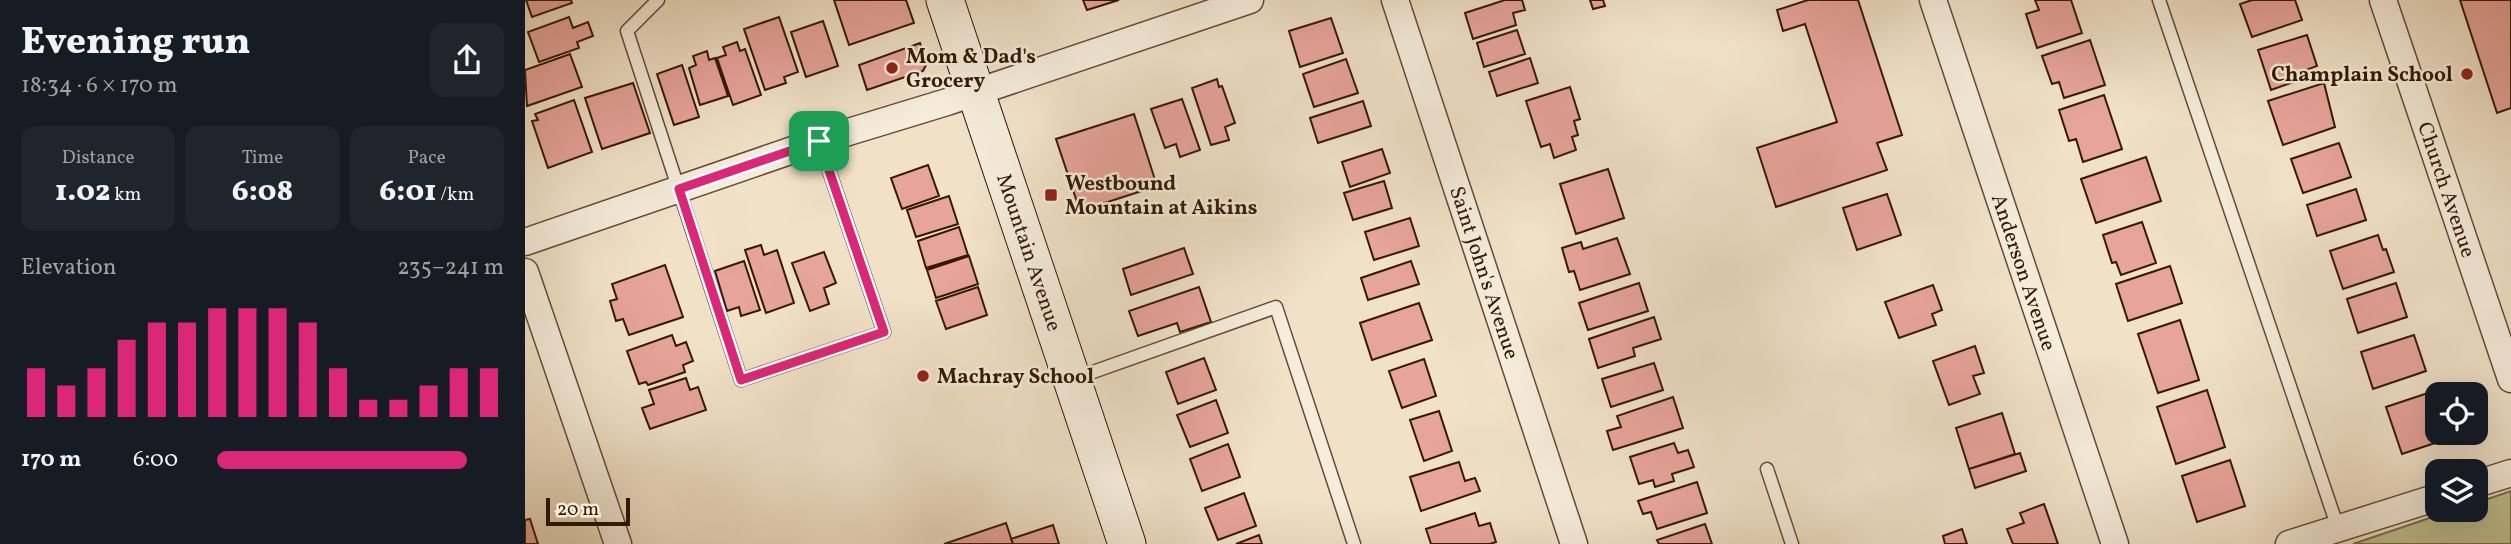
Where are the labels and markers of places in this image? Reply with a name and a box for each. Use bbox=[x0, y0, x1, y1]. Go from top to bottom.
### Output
place label: Mom & Dad's Grocery bbox=[906, 43, 1036, 96]
marker: Mom & Dad's Grocery bbox=[884, 60, 900, 76]
place label: Champlain School bbox=[2271, 61, 2453, 90]
marker: Champlain School bbox=[2459, 66, 2475, 82]
pin bbox=[789, 111, 849, 171]
place label: Westbound Mountain at Aikins bbox=[1065, 170, 1257, 223]
marker: Westbound Mountain at Aikins bbox=[1043, 187, 1059, 203]
place label: Machray School bbox=[937, 363, 1094, 392]
marker: Machray School bbox=[915, 368, 931, 384]

